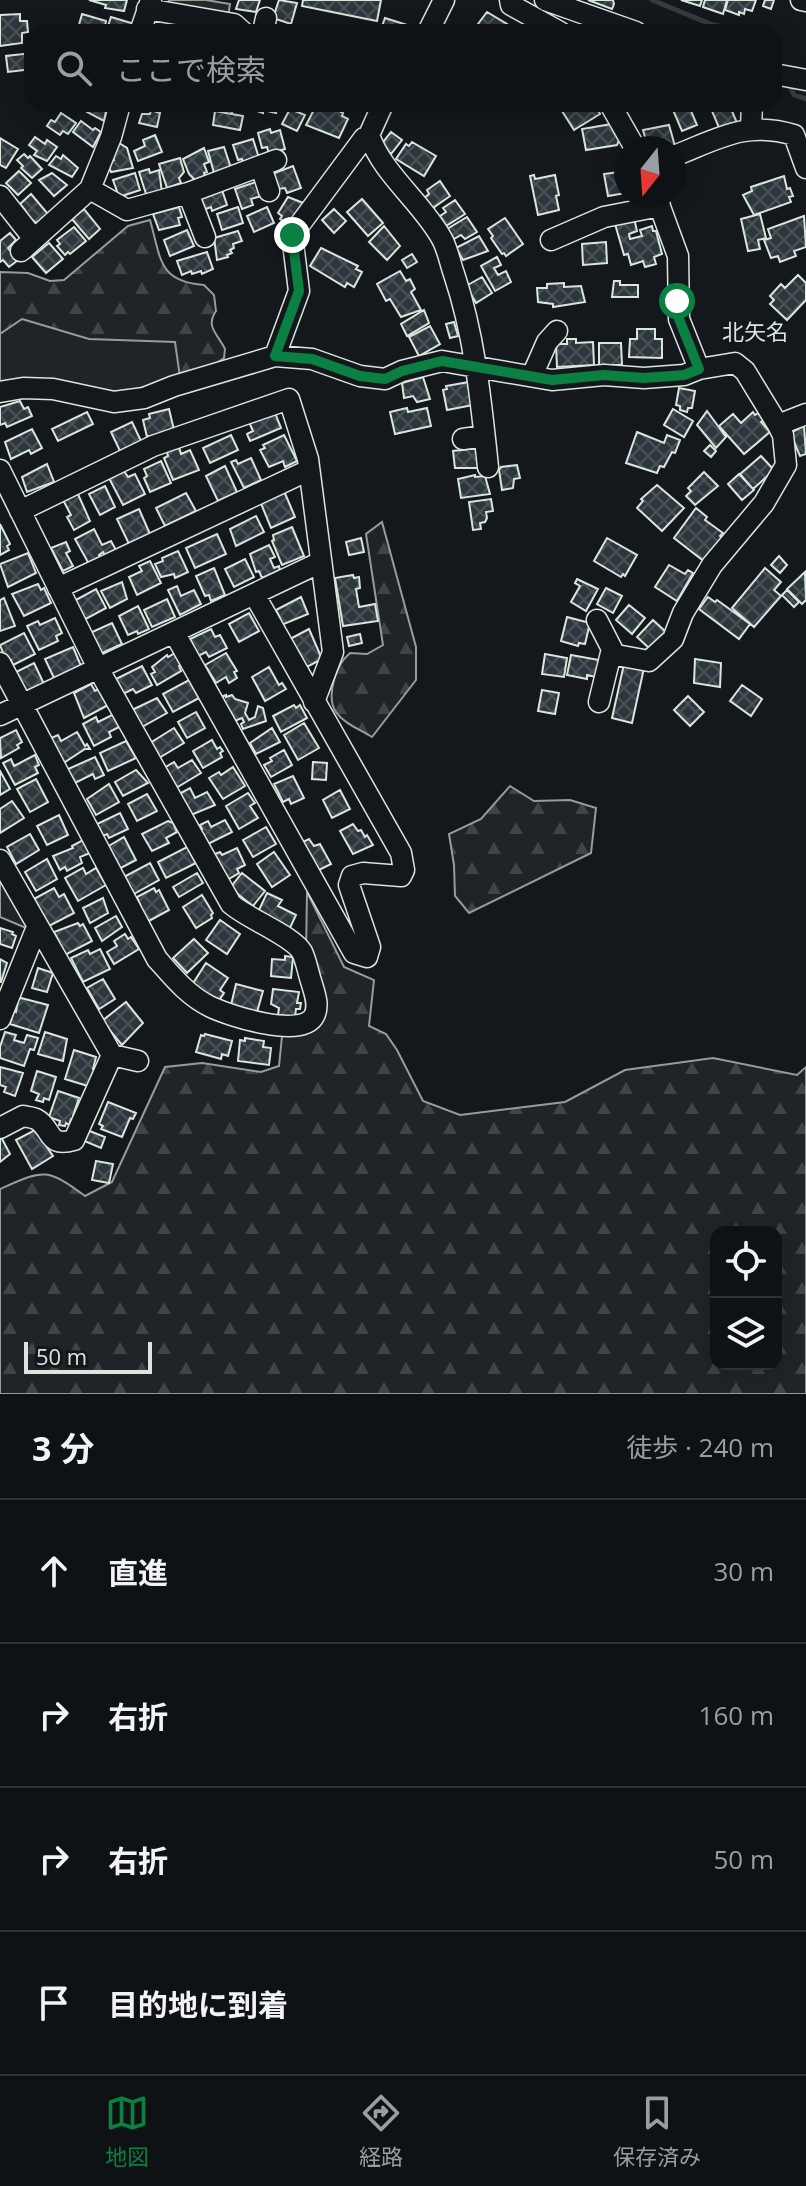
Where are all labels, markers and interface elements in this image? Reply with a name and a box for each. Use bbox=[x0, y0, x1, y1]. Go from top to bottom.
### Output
search box bbox=[24, 24, 782, 112]
icon: search bbox=[52, 46, 96, 90]
text: ここで検索 bbox=[116, 49, 266, 90]
north arrow bbox=[614, 136, 686, 208]
route end bbox=[274, 217, 310, 253]
route start bbox=[659, 283, 695, 319]
district label: 北矢名 bbox=[722, 316, 788, 346]
map controls bbox=[710, 1226, 782, 1370]
button: locate bbox=[710, 1226, 782, 1298]
button: layers bbox=[710, 1298, 782, 1370]
scale bar bbox=[24, 1338, 152, 1374]
text: 50 m bbox=[36, 1341, 87, 1371]
text: 3 分 bbox=[32, 1425, 94, 1471]
text: 徒歩 · 240 m bbox=[626, 1429, 774, 1465]
icon: ahead bbox=[32, 1549, 76, 1593]
text: 直進 bbox=[108, 1552, 168, 1593]
text: 30 m bbox=[713, 1553, 774, 1589]
icon: right bbox=[32, 1693, 76, 1737]
text: 右折 bbox=[108, 1696, 168, 1737]
text: 160 m bbox=[699, 1697, 774, 1733]
icon: right bbox=[32, 1837, 76, 1881]
text: 右折 bbox=[108, 1840, 168, 1881]
text: 50 m bbox=[713, 1841, 774, 1877]
icon: arrive bbox=[32, 1981, 76, 2025]
text: 目的地に到着 bbox=[108, 1984, 288, 2025]
tab: 地図 bbox=[105, 2091, 149, 2171]
tab: 経路 bbox=[359, 2091, 403, 2171]
tab: 保存済み bbox=[613, 2091, 701, 2171]

